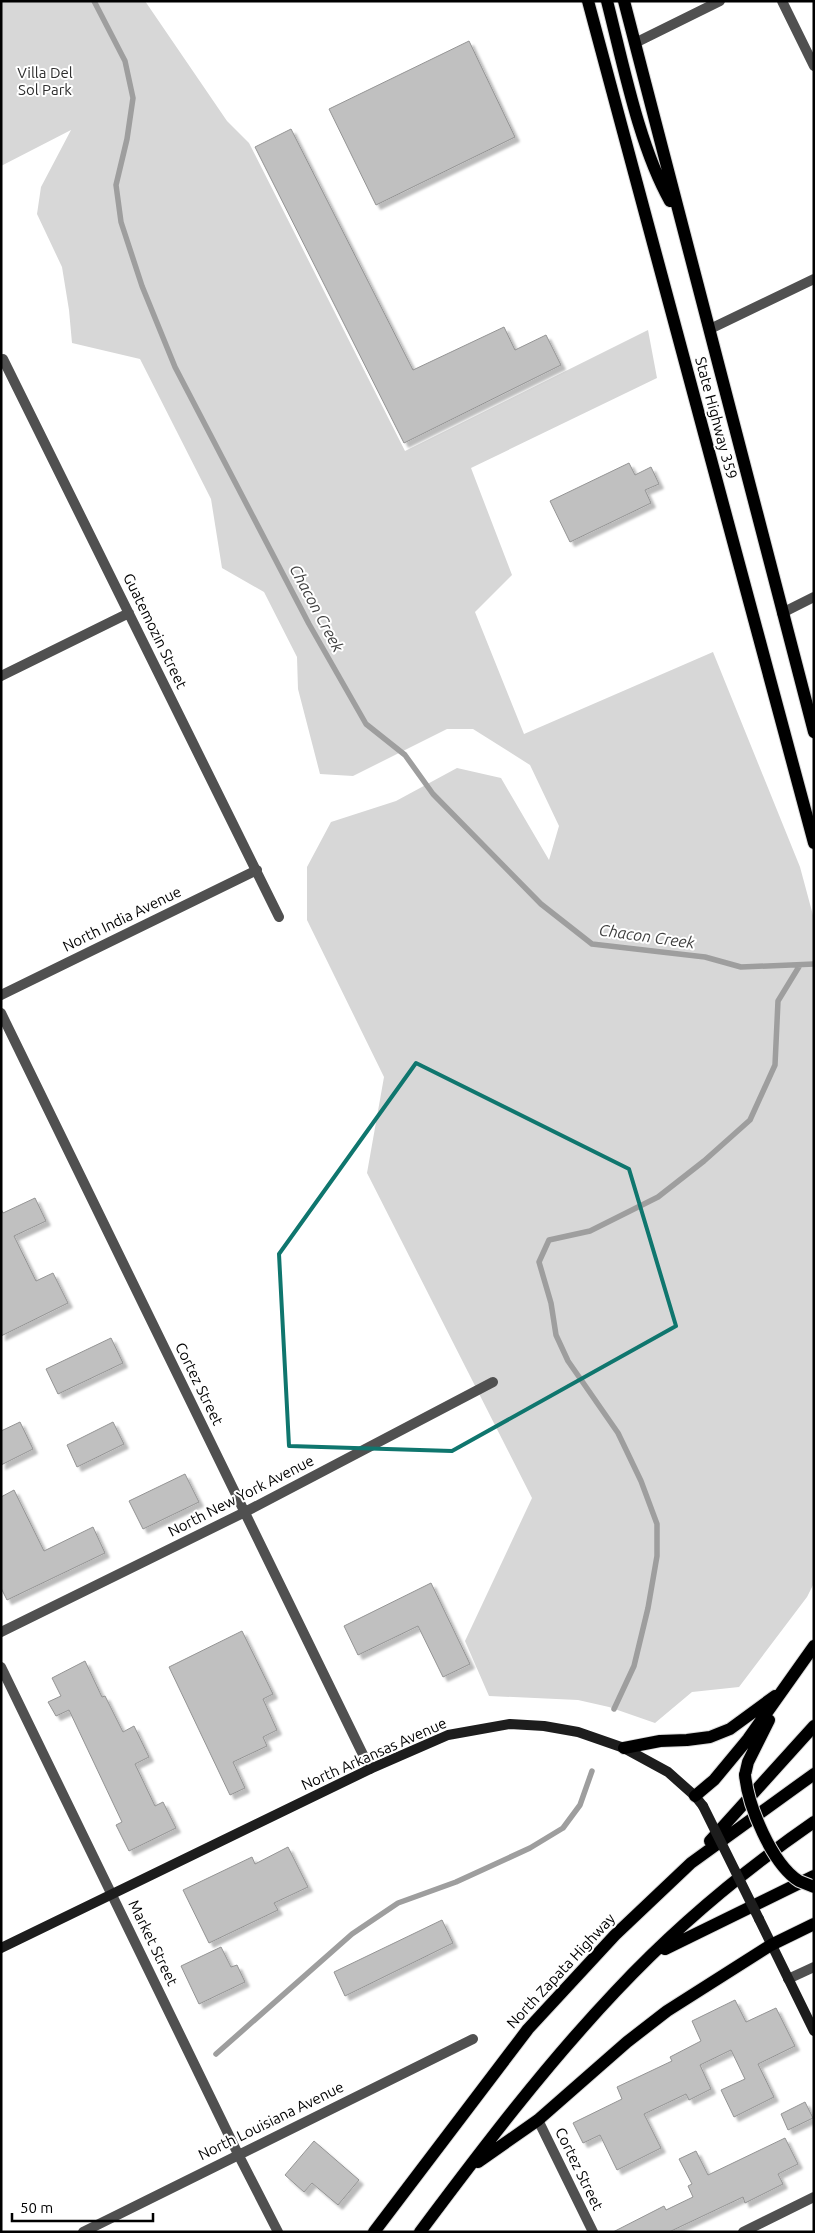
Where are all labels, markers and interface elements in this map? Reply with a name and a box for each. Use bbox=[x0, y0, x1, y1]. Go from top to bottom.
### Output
park label: Villa Del Sol Park bbox=[17, 64, 73, 98]
street label: State Highway 359 bbox=[692, 355, 741, 481]
water label: Chacon Creek bbox=[286, 561, 348, 656]
street label: Guatemozin Street bbox=[120, 570, 191, 691]
street label: North India Avenue bbox=[60, 883, 184, 955]
water label: Chacon Creek bbox=[598, 920, 697, 952]
street label: Cortez Street bbox=[172, 1340, 227, 1428]
street label: North New York Avenue bbox=[165, 1451, 316, 1540]
street label: North Arkansas Avenue bbox=[299, 1714, 449, 1793]
street label: Market Street bbox=[125, 1897, 182, 1988]
street label: North Zapata Highway bbox=[503, 1910, 618, 2032]
street label: North Louisiana Avenue bbox=[195, 2078, 346, 2163]
street label: Cortez Street bbox=[552, 2125, 607, 2213]
scale bar bbox=[12, 2190, 154, 2222]
text: 50 m bbox=[20, 2199, 53, 2216]

